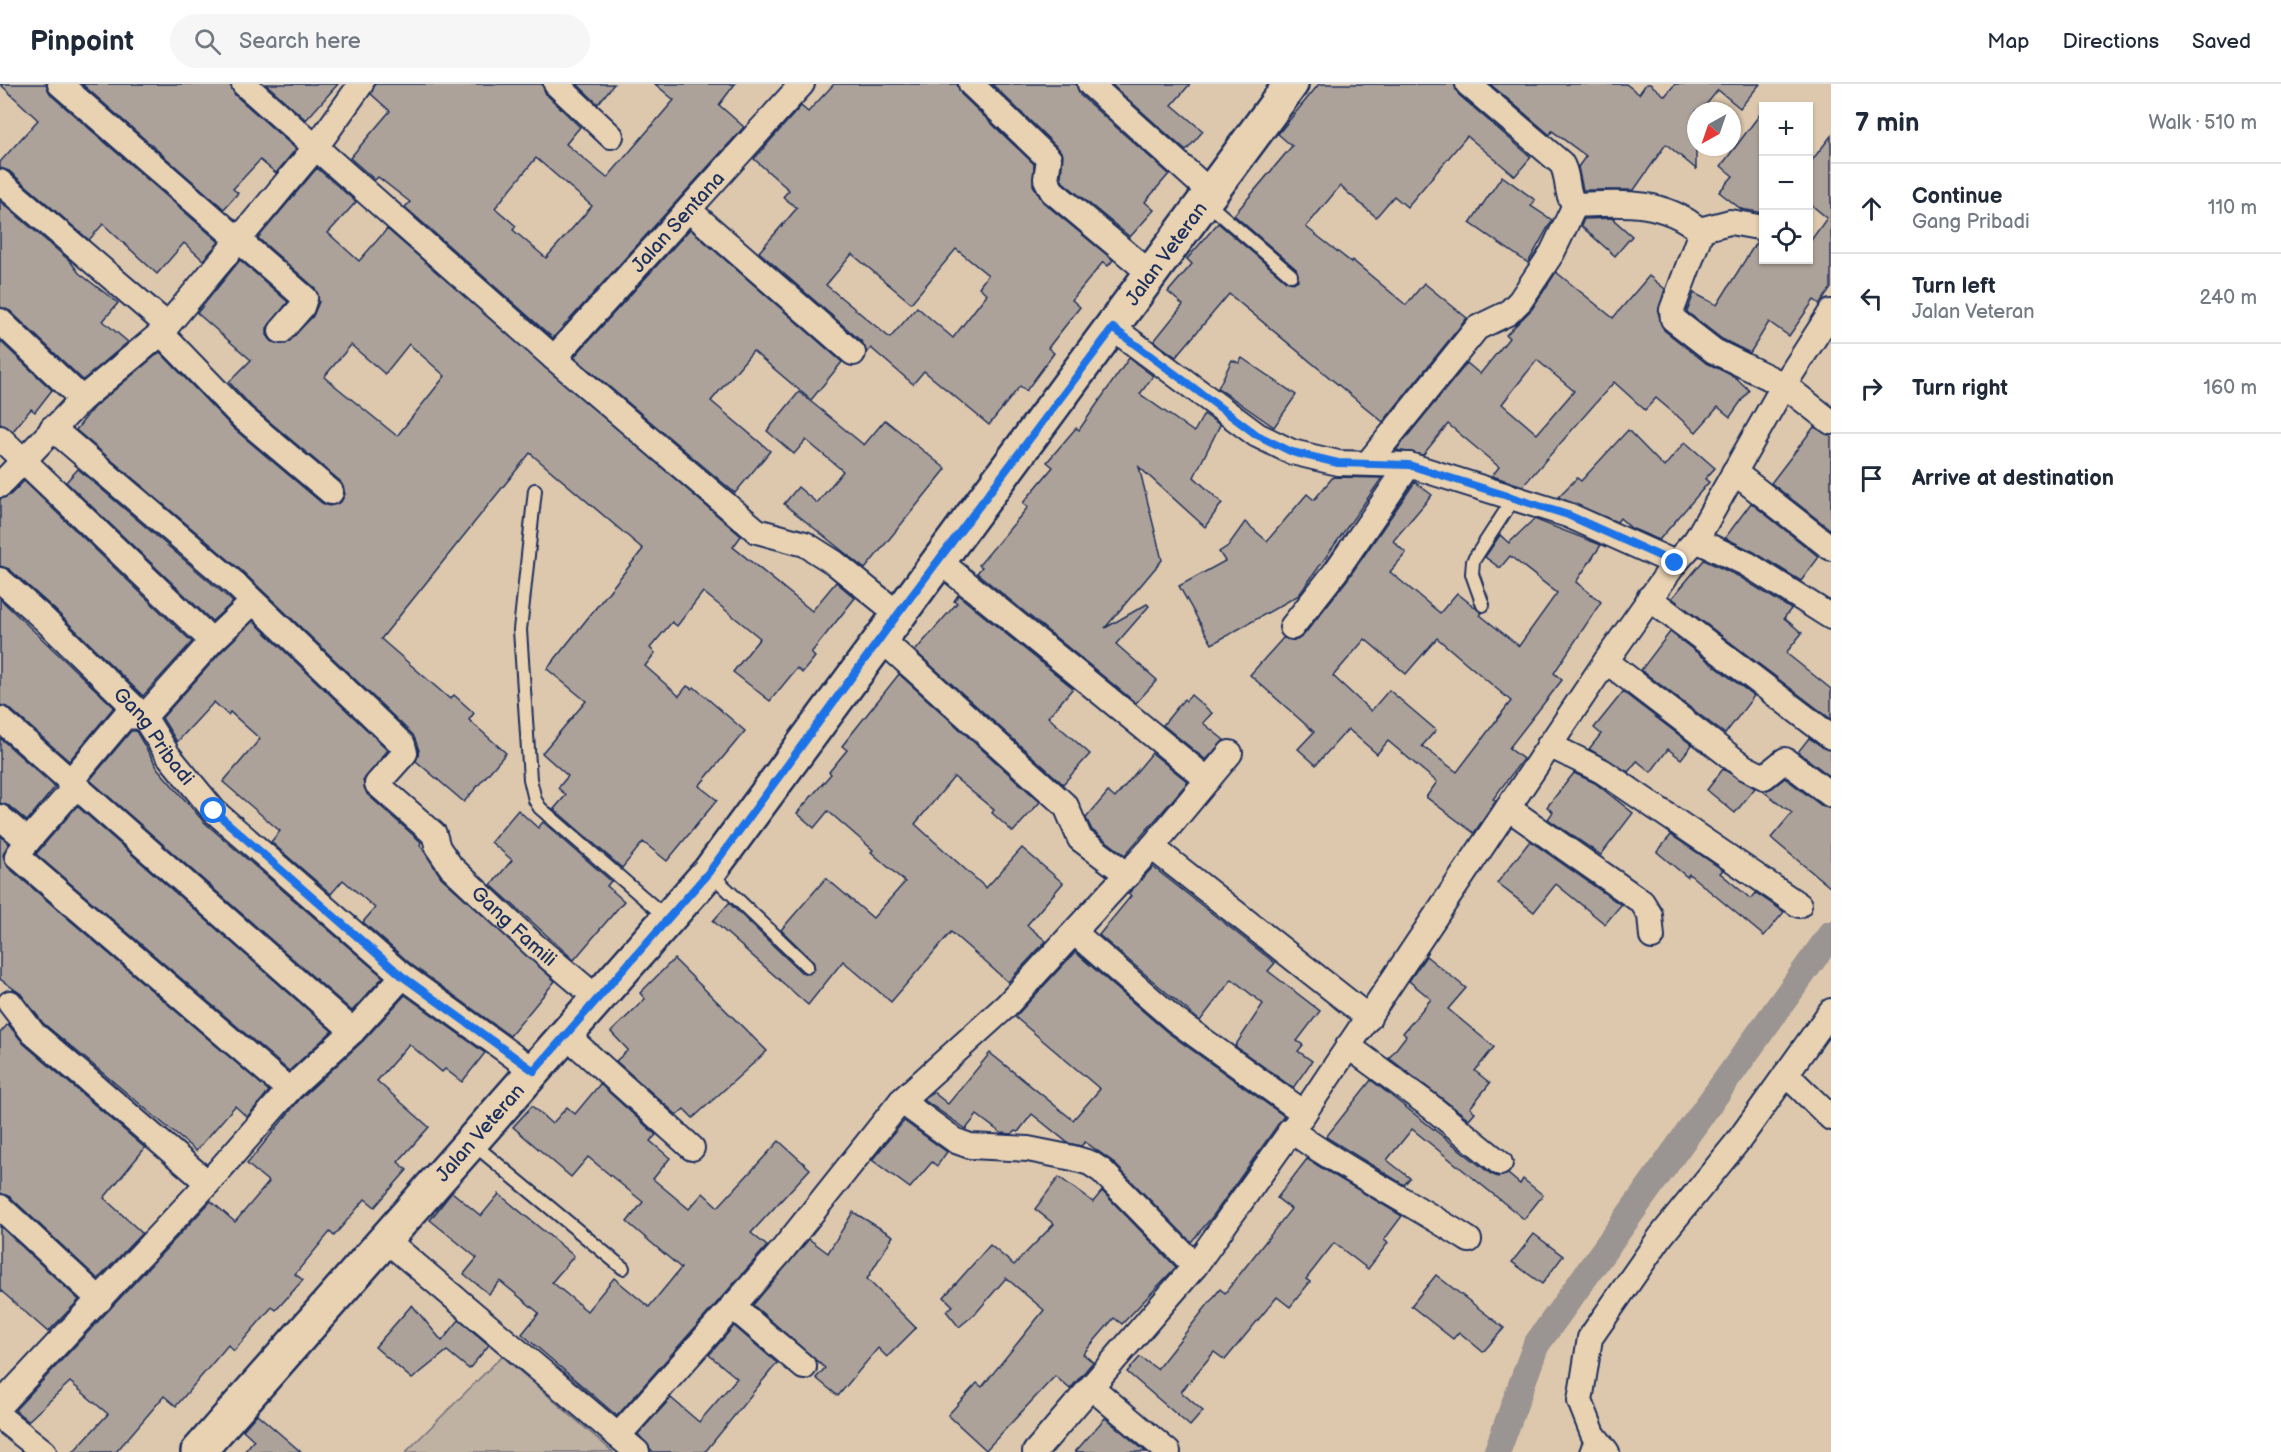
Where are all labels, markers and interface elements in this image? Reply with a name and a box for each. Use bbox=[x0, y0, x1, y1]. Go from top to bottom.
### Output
search box bbox=[170, 14, 590, 68]
text: Pinpoint bbox=[30, 25, 134, 58]
icon: search bbox=[191, 25, 224, 58]
text: Search here bbox=[239, 28, 361, 55]
text: Map bbox=[1987, 29, 2030, 54]
text: Directions bbox=[2063, 29, 2159, 54]
text: Saved bbox=[2192, 29, 2251, 54]
north arrow bbox=[1687, 102, 1741, 156]
map controls bbox=[1759, 102, 1813, 264]
button: + bbox=[1759, 102, 1813, 156]
text: 7 min bbox=[1855, 108, 1919, 139]
text: Walk · 510 m bbox=[2148, 111, 2257, 135]
button: − bbox=[1759, 156, 1813, 210]
street label: Jalan Sentana bbox=[626, 167, 730, 278]
text: Continue bbox=[1912, 183, 2002, 210]
icon: ahead bbox=[1855, 192, 1888, 225]
text: 110 m bbox=[2208, 196, 2257, 220]
street label: Jalan Veteran bbox=[1121, 198, 1213, 310]
button: locate bbox=[1759, 210, 1813, 264]
text: Gang Pribadi bbox=[1912, 210, 2030, 234]
text: Turn left bbox=[1912, 273, 1996, 300]
icon: left bbox=[1855, 282, 1888, 315]
text: 240 m bbox=[2200, 286, 2257, 310]
text: Jalan Veteran bbox=[1912, 300, 2035, 324]
icon: right bbox=[1855, 372, 1888, 405]
text: Turn right bbox=[1912, 375, 2008, 402]
text: 160 m bbox=[2203, 376, 2257, 400]
icon: arrive bbox=[1855, 462, 1888, 495]
text: Arrive at destination bbox=[1912, 465, 2114, 492]
route end bbox=[1661, 549, 1687, 575]
street label: Gang Pribadi bbox=[108, 683, 199, 790]
route start bbox=[200, 797, 226, 823]
street label: Gang Famili bbox=[466, 881, 561, 972]
street label: Jalan Veteran bbox=[431, 1079, 530, 1187]

